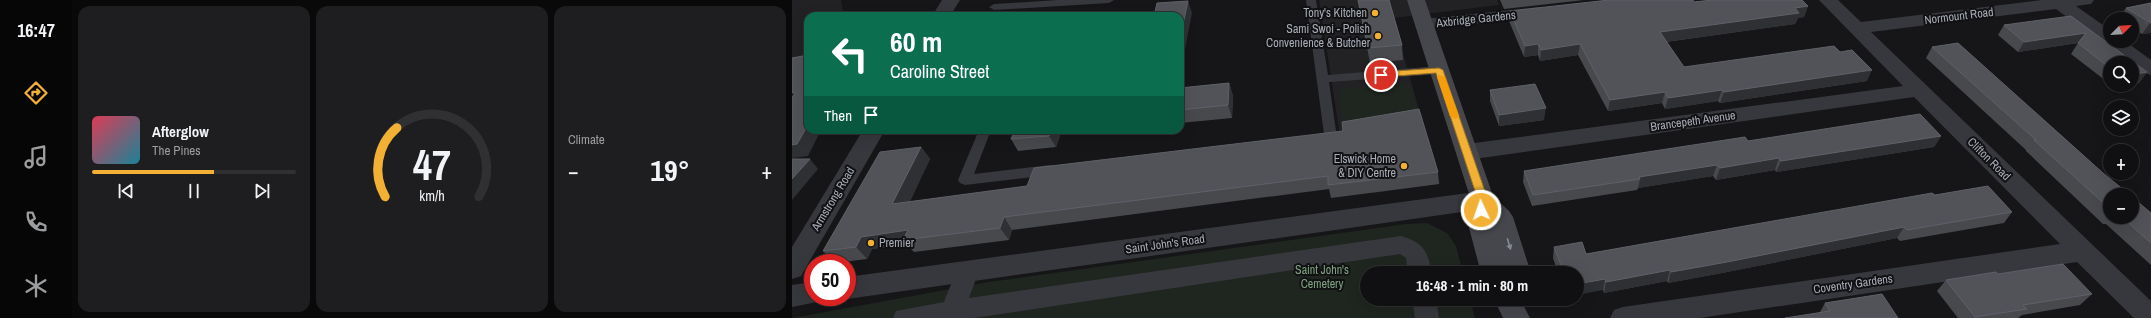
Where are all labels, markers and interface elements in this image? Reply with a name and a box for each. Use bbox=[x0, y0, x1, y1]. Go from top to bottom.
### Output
street label: Normount Road bbox=[1924, 4, 1994, 28]
place label: Tony's Kitchen bbox=[1303, 5, 1367, 21]
street label: Axbridge Gardens bbox=[1434, 7, 1517, 31]
marker: Tony's Kitchen bbox=[1370, 8, 1380, 18]
north arrow bbox=[2103, 12, 2139, 48]
map controls bbox=[2103, 12, 2139, 224]
text: 16:47 bbox=[17, 18, 55, 43]
place label: Sami Swoi - Polish Convenience & Butcher bbox=[1266, 21, 1371, 51]
text: 60 m bbox=[890, 23, 942, 61]
icon: left bbox=[824, 28, 876, 80]
marker: Sami Swoi - Polish Convenience & Butcher bbox=[1373, 31, 1383, 41]
button: search bbox=[2103, 56, 2139, 92]
pin bbox=[1364, 58, 1398, 92]
text: Caroline Street bbox=[890, 59, 989, 84]
icon: arrive bbox=[1370, 64, 1392, 86]
icon: directions bbox=[22, 79, 50, 107]
button: layers bbox=[2103, 100, 2139, 136]
icon: arrive bbox=[860, 104, 882, 126]
text: Then bbox=[824, 105, 852, 126]
street label: Brancepeth Avenue bbox=[1649, 107, 1737, 135]
text: Afterglow bbox=[152, 121, 209, 142]
text: Climate bbox=[568, 131, 605, 148]
street label: Clifton Road bbox=[1964, 134, 2014, 184]
text: 47 bbox=[413, 137, 451, 193]
text: The Pines bbox=[152, 142, 201, 159]
icon: music bbox=[22, 143, 50, 171]
button: + bbox=[2103, 144, 2139, 180]
text: 19° bbox=[650, 150, 690, 190]
place label: Elswick Home & DIY Centre bbox=[1334, 151, 1396, 181]
text: − bbox=[568, 156, 579, 186]
text: + bbox=[761, 156, 772, 186]
marker: Elswick Home & DIY Centre bbox=[1399, 161, 1409, 171]
street label: Armstrong Road bbox=[807, 164, 858, 235]
icon: previous bbox=[115, 180, 137, 202]
icon: pause bbox=[183, 180, 205, 202]
icon: next bbox=[251, 180, 273, 202]
text: km/h bbox=[419, 186, 445, 205]
button: − bbox=[2103, 188, 2139, 224]
position arrow bbox=[1460, 189, 1502, 231]
icon: phone bbox=[22, 208, 50, 236]
street label: Saint John's Road bbox=[1124, 231, 1206, 257]
place label: Premier bbox=[879, 235, 915, 251]
marker: Premier bbox=[866, 238, 876, 248]
one-way arrow bbox=[1506, 238, 1512, 250]
speed limit sign: 50 bbox=[804, 254, 856, 306]
park label: Saint John's Cemetery bbox=[1295, 262, 1349, 292]
street label: Coventry Gardens bbox=[1812, 271, 1894, 297]
icon: climate bbox=[22, 272, 50, 300]
text: 16:48 · 1 min · 80 m bbox=[1416, 275, 1528, 296]

